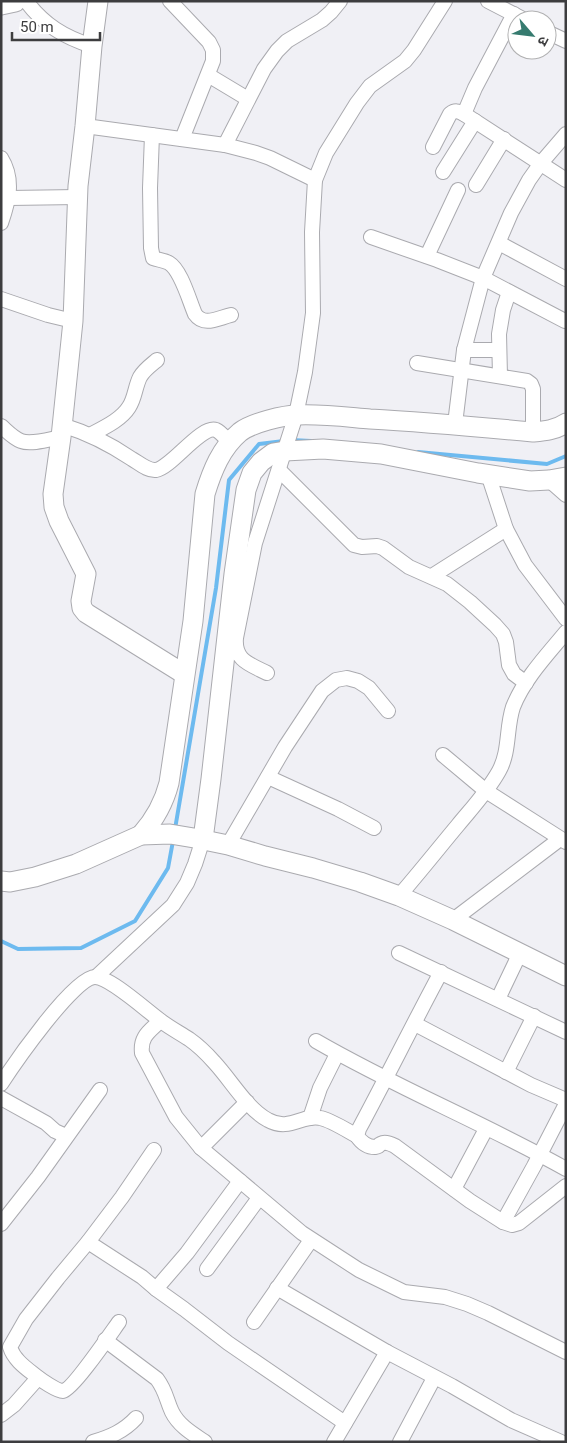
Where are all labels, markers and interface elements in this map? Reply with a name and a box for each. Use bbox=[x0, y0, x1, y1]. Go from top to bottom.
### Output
scale bar bbox=[12, 10, 100, 42]
north arrow bbox=[507, 10, 557, 60]
text: 50 m bbox=[20, 18, 54, 36]
text: उ bbox=[534, 34, 552, 49]

